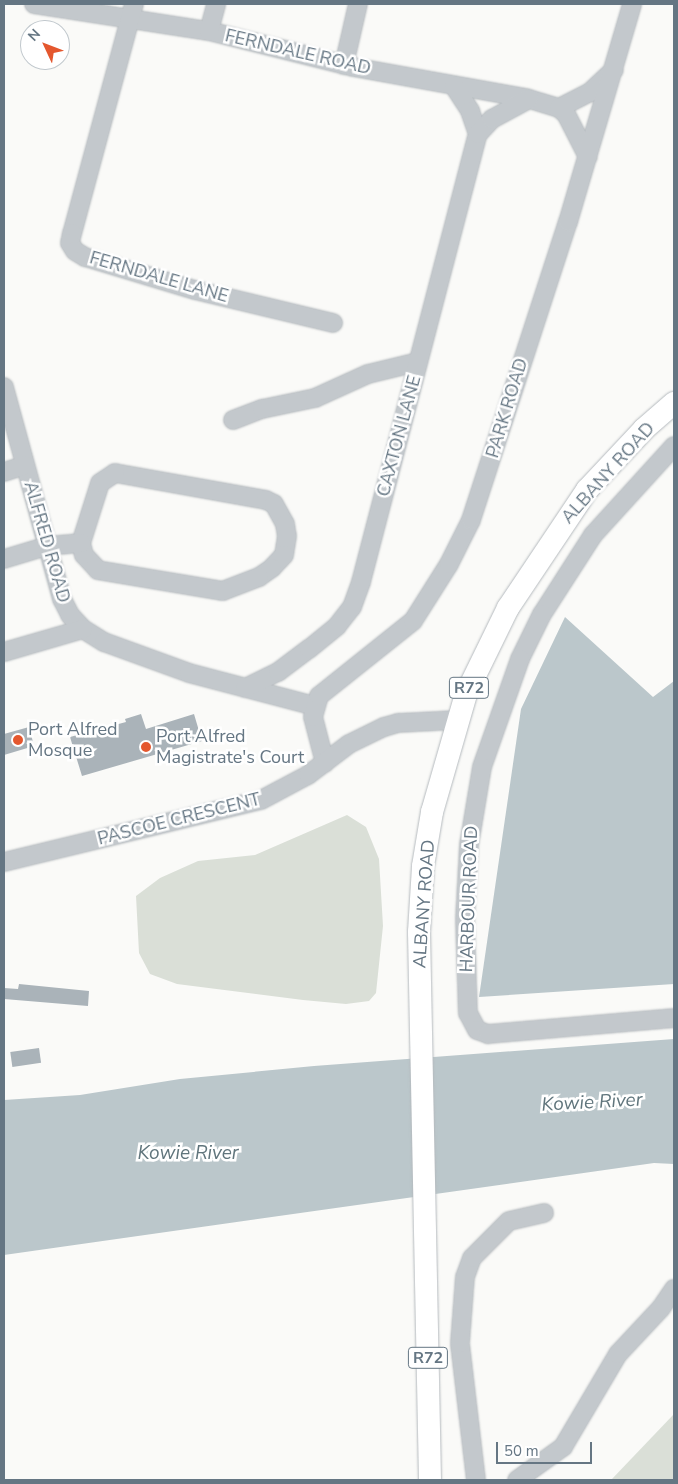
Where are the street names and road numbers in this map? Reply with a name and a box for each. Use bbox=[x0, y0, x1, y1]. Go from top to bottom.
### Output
street label: FERNDALE ROAD bbox=[223, 25, 373, 79]
street label: FERNDALE LANE bbox=[87, 247, 231, 307]
street label: PARK ROAD bbox=[482, 356, 532, 460]
street label: CAXTON LANE bbox=[372, 373, 426, 499]
street label: ALBANY ROAD bbox=[557, 418, 659, 528]
street label: ALFRED ROAD bbox=[19, 479, 75, 605]
road number: R72 bbox=[448, 674, 490, 701]
street label: PASCOE CRESCENT bbox=[95, 788, 263, 850]
street label: HARBOUR ROAD bbox=[456, 825, 482, 973]
street label: ALBANY ROAD bbox=[409, 839, 439, 969]
road number: R72 bbox=[407, 1345, 449, 1372]

